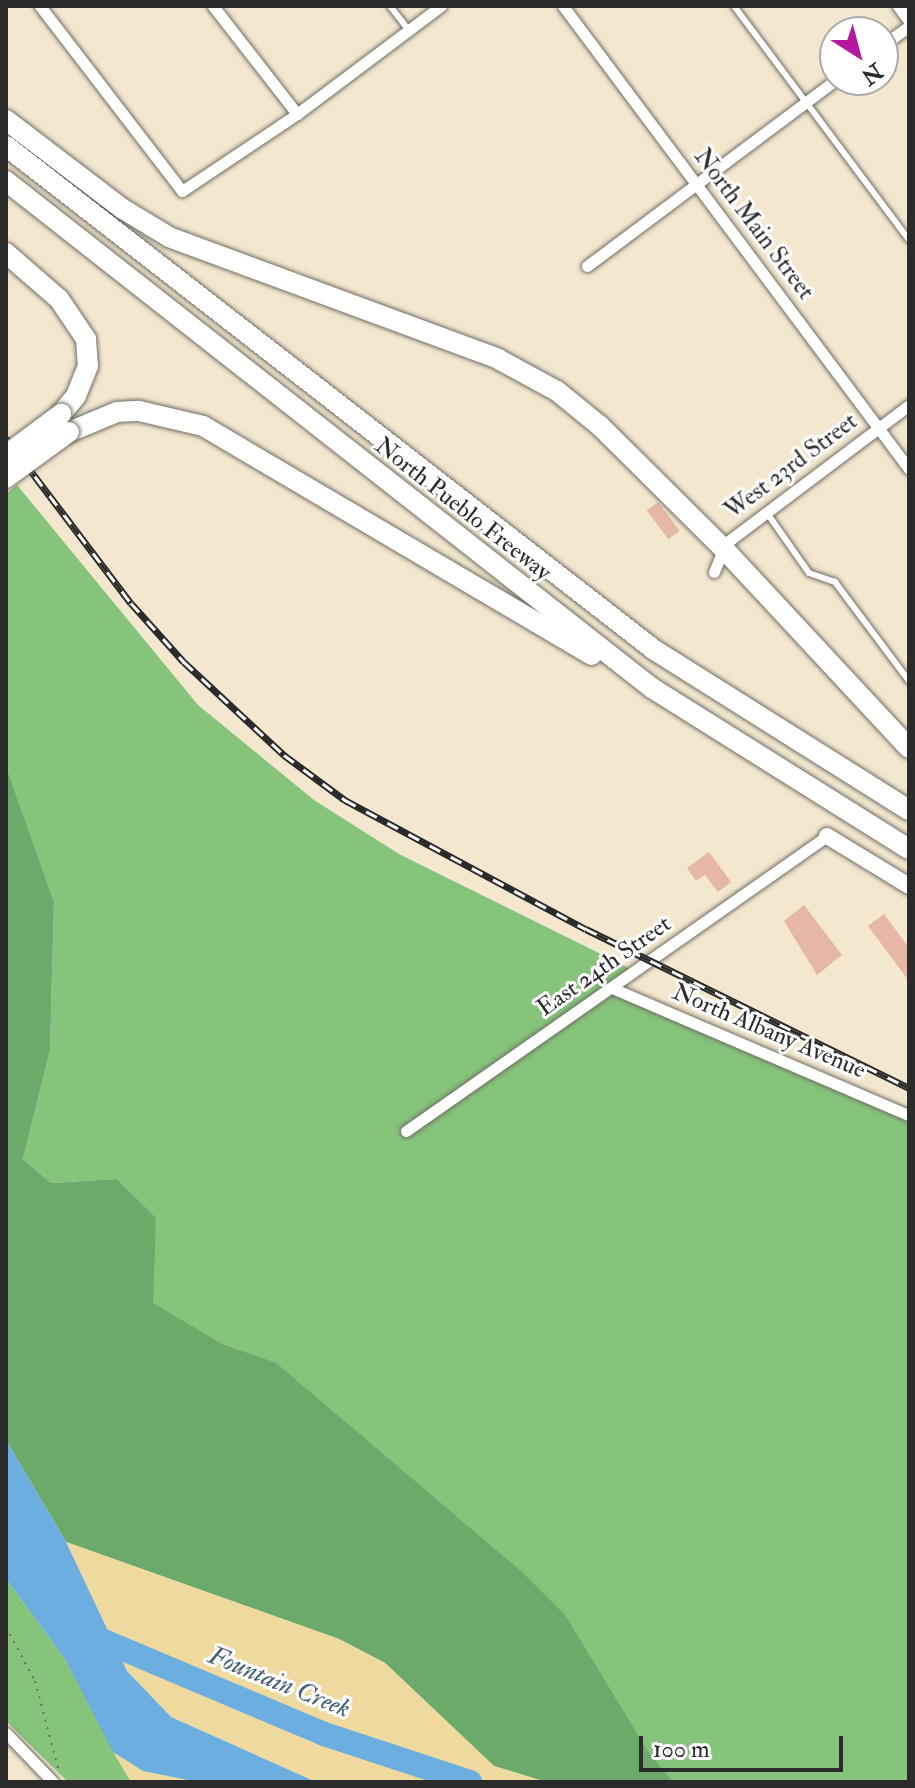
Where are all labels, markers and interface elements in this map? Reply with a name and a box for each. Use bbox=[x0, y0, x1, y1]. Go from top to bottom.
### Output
north arrow bbox=[819, 16, 899, 96]
text: N bbox=[856, 57, 888, 91]
street label: North Main Street bbox=[688, 143, 820, 305]
street label: West 23rd Street bbox=[719, 407, 863, 525]
street label: North Pueblo Freeway bbox=[369, 431, 557, 587]
street label: East 24th Street bbox=[532, 909, 676, 1023]
street label: North Albany Avenue bbox=[668, 977, 870, 1085]
water label: Fountain Creek bbox=[204, 1640, 354, 1726]
scale bar bbox=[643, 1720, 847, 1770]
text: 100 m bbox=[653, 1734, 710, 1765]

